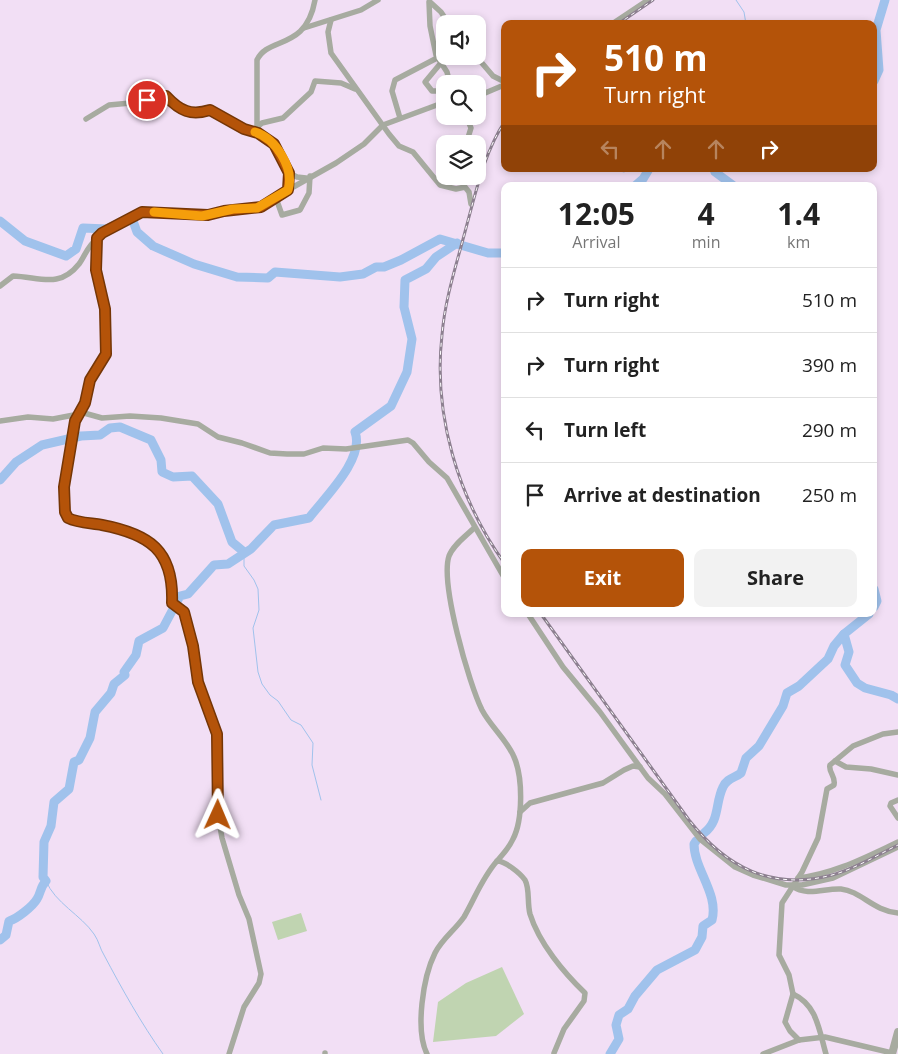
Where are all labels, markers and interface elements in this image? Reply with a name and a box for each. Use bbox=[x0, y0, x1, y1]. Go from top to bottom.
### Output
map controls bbox=[436, 15, 486, 185]
button: sound bbox=[436, 15, 486, 65]
text: 510 m bbox=[604, 34, 708, 81]
icon: right bbox=[521, 40, 586, 105]
button: search bbox=[436, 75, 486, 125]
pin bbox=[126, 79, 168, 121]
text: Turn right bbox=[604, 79, 706, 109]
icon: arrive bbox=[133, 86, 161, 114]
button: layers bbox=[436, 135, 486, 185]
icon: left bbox=[596, 135, 624, 163]
icon: ahead bbox=[649, 135, 677, 163]
icon: ahead bbox=[702, 135, 730, 163]
icon: right bbox=[755, 135, 783, 163]
text: 12:05 bbox=[558, 193, 635, 234]
text: 4 bbox=[698, 193, 715, 234]
text: 1.4 bbox=[777, 193, 820, 234]
text: Arrival bbox=[572, 231, 620, 253]
text: min bbox=[692, 231, 720, 253]
text: km bbox=[787, 231, 810, 253]
icon: right bbox=[521, 286, 549, 314]
text: Turn right bbox=[564, 287, 659, 313]
text: 510 m bbox=[802, 287, 857, 313]
icon: right bbox=[521, 351, 549, 379]
text: Turn right bbox=[564, 352, 659, 378]
text: 390 m bbox=[802, 352, 857, 378]
icon: left bbox=[521, 416, 549, 444]
text: Turn left bbox=[564, 417, 646, 443]
text: 290 m bbox=[802, 417, 857, 443]
icon: arrive bbox=[521, 481, 549, 509]
text: Arrive at destination bbox=[564, 482, 761, 508]
text: 250 m bbox=[802, 482, 857, 508]
button: Exit bbox=[521, 549, 684, 607]
button: Share bbox=[694, 549, 857, 607]
position arrow bbox=[191, 788, 243, 840]

